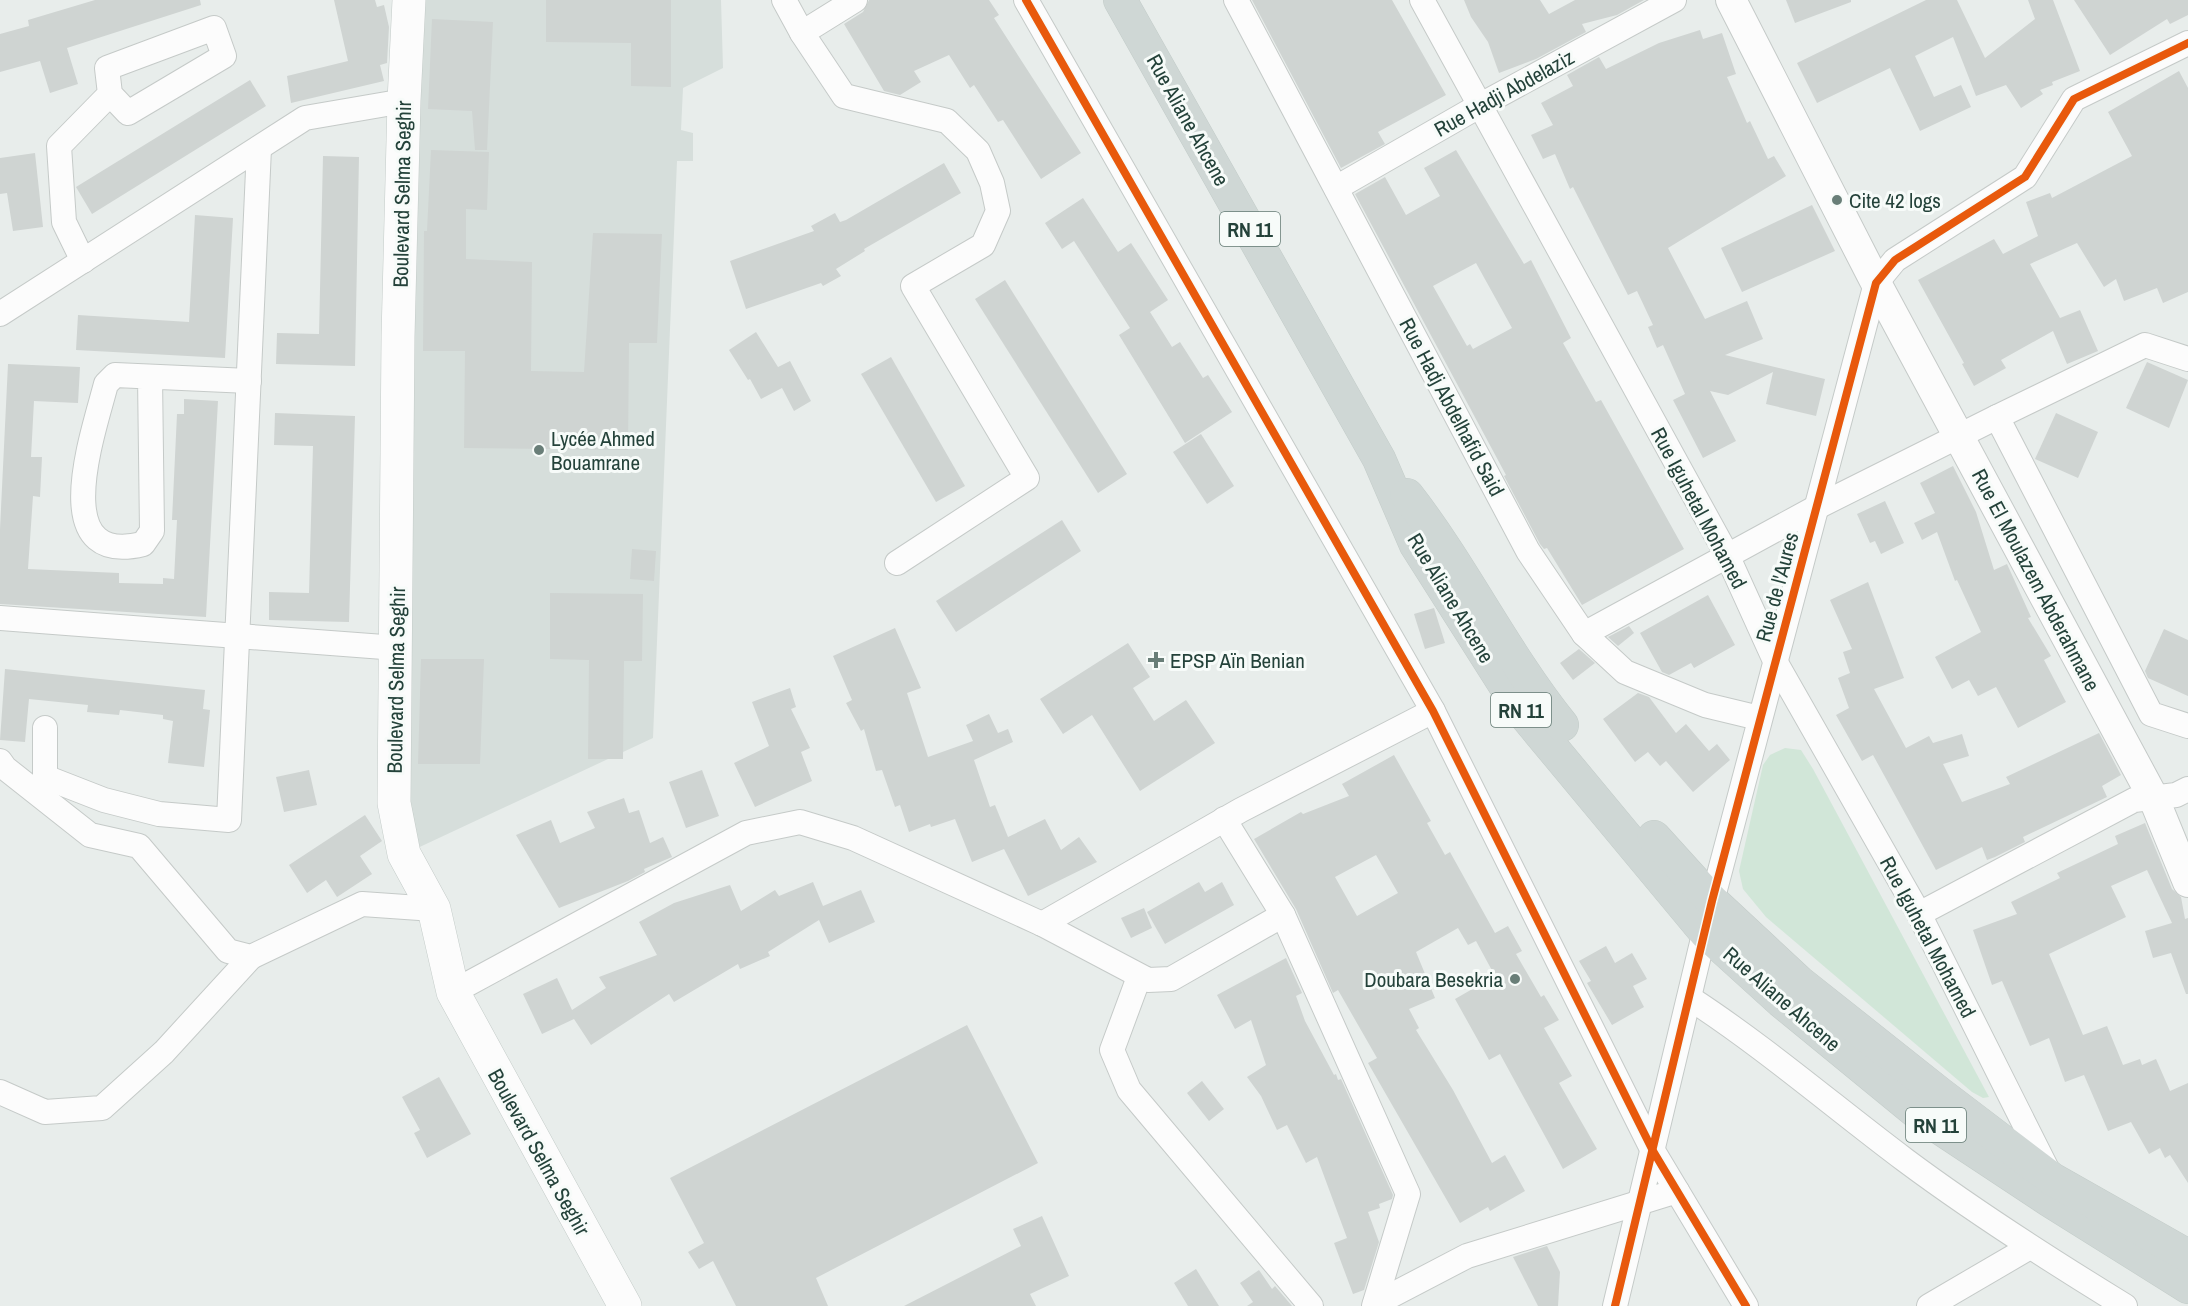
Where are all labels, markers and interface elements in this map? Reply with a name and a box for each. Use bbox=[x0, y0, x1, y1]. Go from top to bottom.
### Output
street label: Rue Hadji Abdelaziz bbox=[1429, 42, 1580, 144]
street label: Rue Aliane Ahcene bbox=[1140, 49, 1236, 191]
street label: Boulevard Selma Seghir bbox=[386, 100, 418, 288]
place label: Cite 42 logs bbox=[1849, 186, 1941, 215]
marker: Cite 42 logs bbox=[1830, 193, 1844, 207]
road number: RN 11 bbox=[1220, 212, 1280, 246]
street label: Rue Hadj Abdelhafid Said bbox=[1393, 313, 1511, 501]
street label: Rue Iguhetal Mohamed bbox=[1644, 422, 1754, 594]
place label: Lycée Ahmed Bouamrane bbox=[551, 424, 655, 477]
marker: Lycée Ahmed Bouamrane bbox=[532, 443, 546, 457]
street label: Rue El Moulazem Abderahmane bbox=[1965, 464, 2107, 696]
street label: Rue Aliane Ahcene bbox=[1401, 528, 1501, 668]
street label: Rue de l'Aures bbox=[1748, 529, 1806, 645]
street label: Boulevard Selma Seghir bbox=[380, 586, 412, 774]
place label: EPSP Aïn Benian bbox=[1170, 646, 1305, 675]
marker: EPSP Aïn Benian bbox=[1147, 651, 1165, 669]
road number: RN 11 bbox=[1491, 693, 1551, 727]
street label: Rue Iguhetal Mohamed bbox=[1873, 851, 1983, 1023]
street label: Rue Aliane Ahcene bbox=[1717, 940, 1847, 1058]
place label: Doubara Besekria bbox=[1364, 965, 1503, 994]
marker: Doubara Besekria bbox=[1508, 972, 1522, 986]
street label: Boulevard Selma Seghir bbox=[481, 1063, 597, 1241]
road number: RN 11 bbox=[1906, 1108, 1966, 1142]

